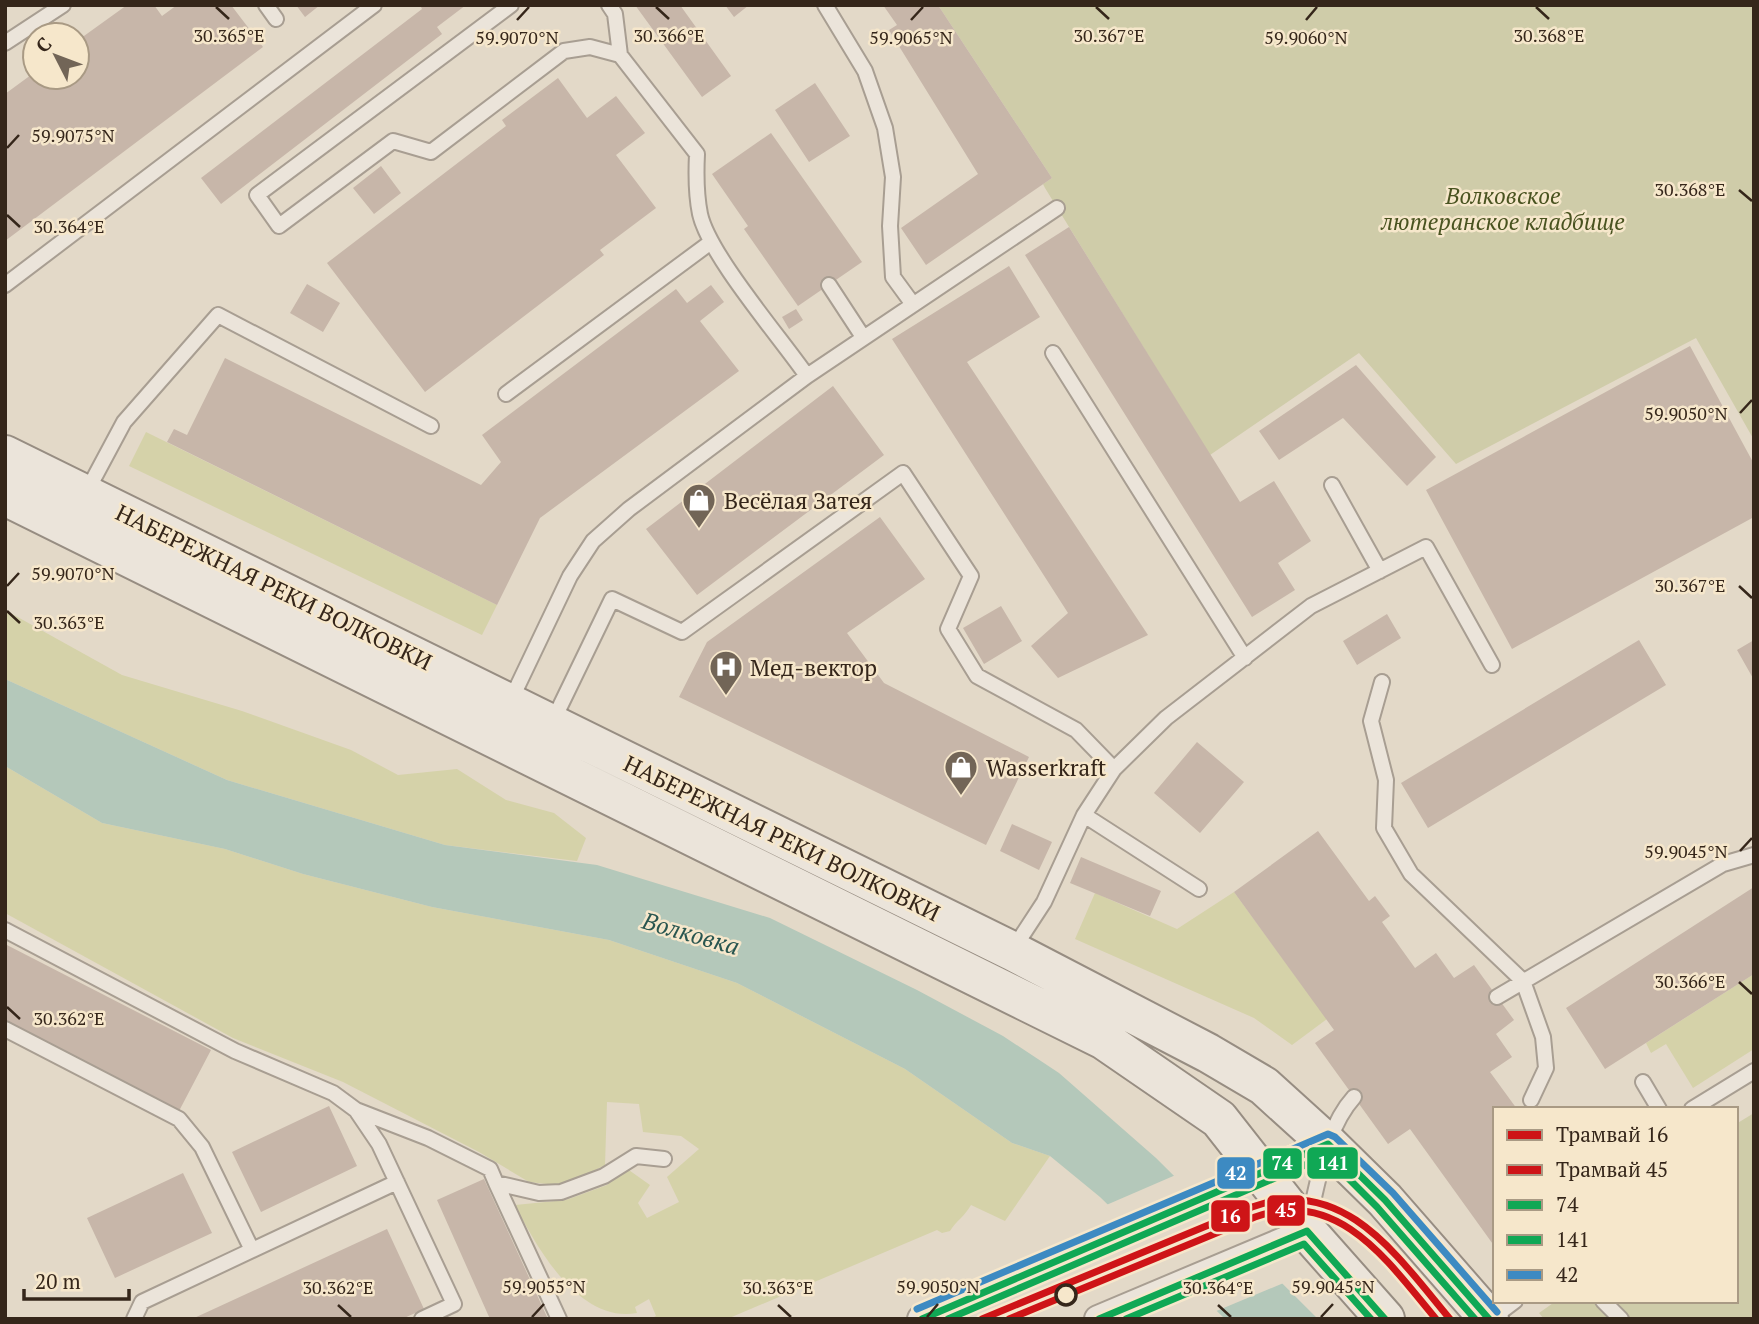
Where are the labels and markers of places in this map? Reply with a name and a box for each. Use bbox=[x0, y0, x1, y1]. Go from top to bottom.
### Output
shop icon: Весёлая Затея bbox=[680, 481, 718, 530]
place label: Весёлая Затея bbox=[724, 485, 872, 516]
hospital icon: Мед-вектор bbox=[707, 648, 745, 697]
place label: Мед-вектор bbox=[750, 652, 877, 683]
shop icon: Wasserkraft bbox=[942, 748, 980, 797]
place label: Wasserkraft bbox=[986, 752, 1107, 783]
unlabelled marker bbox=[1055, 1284, 1077, 1306]

